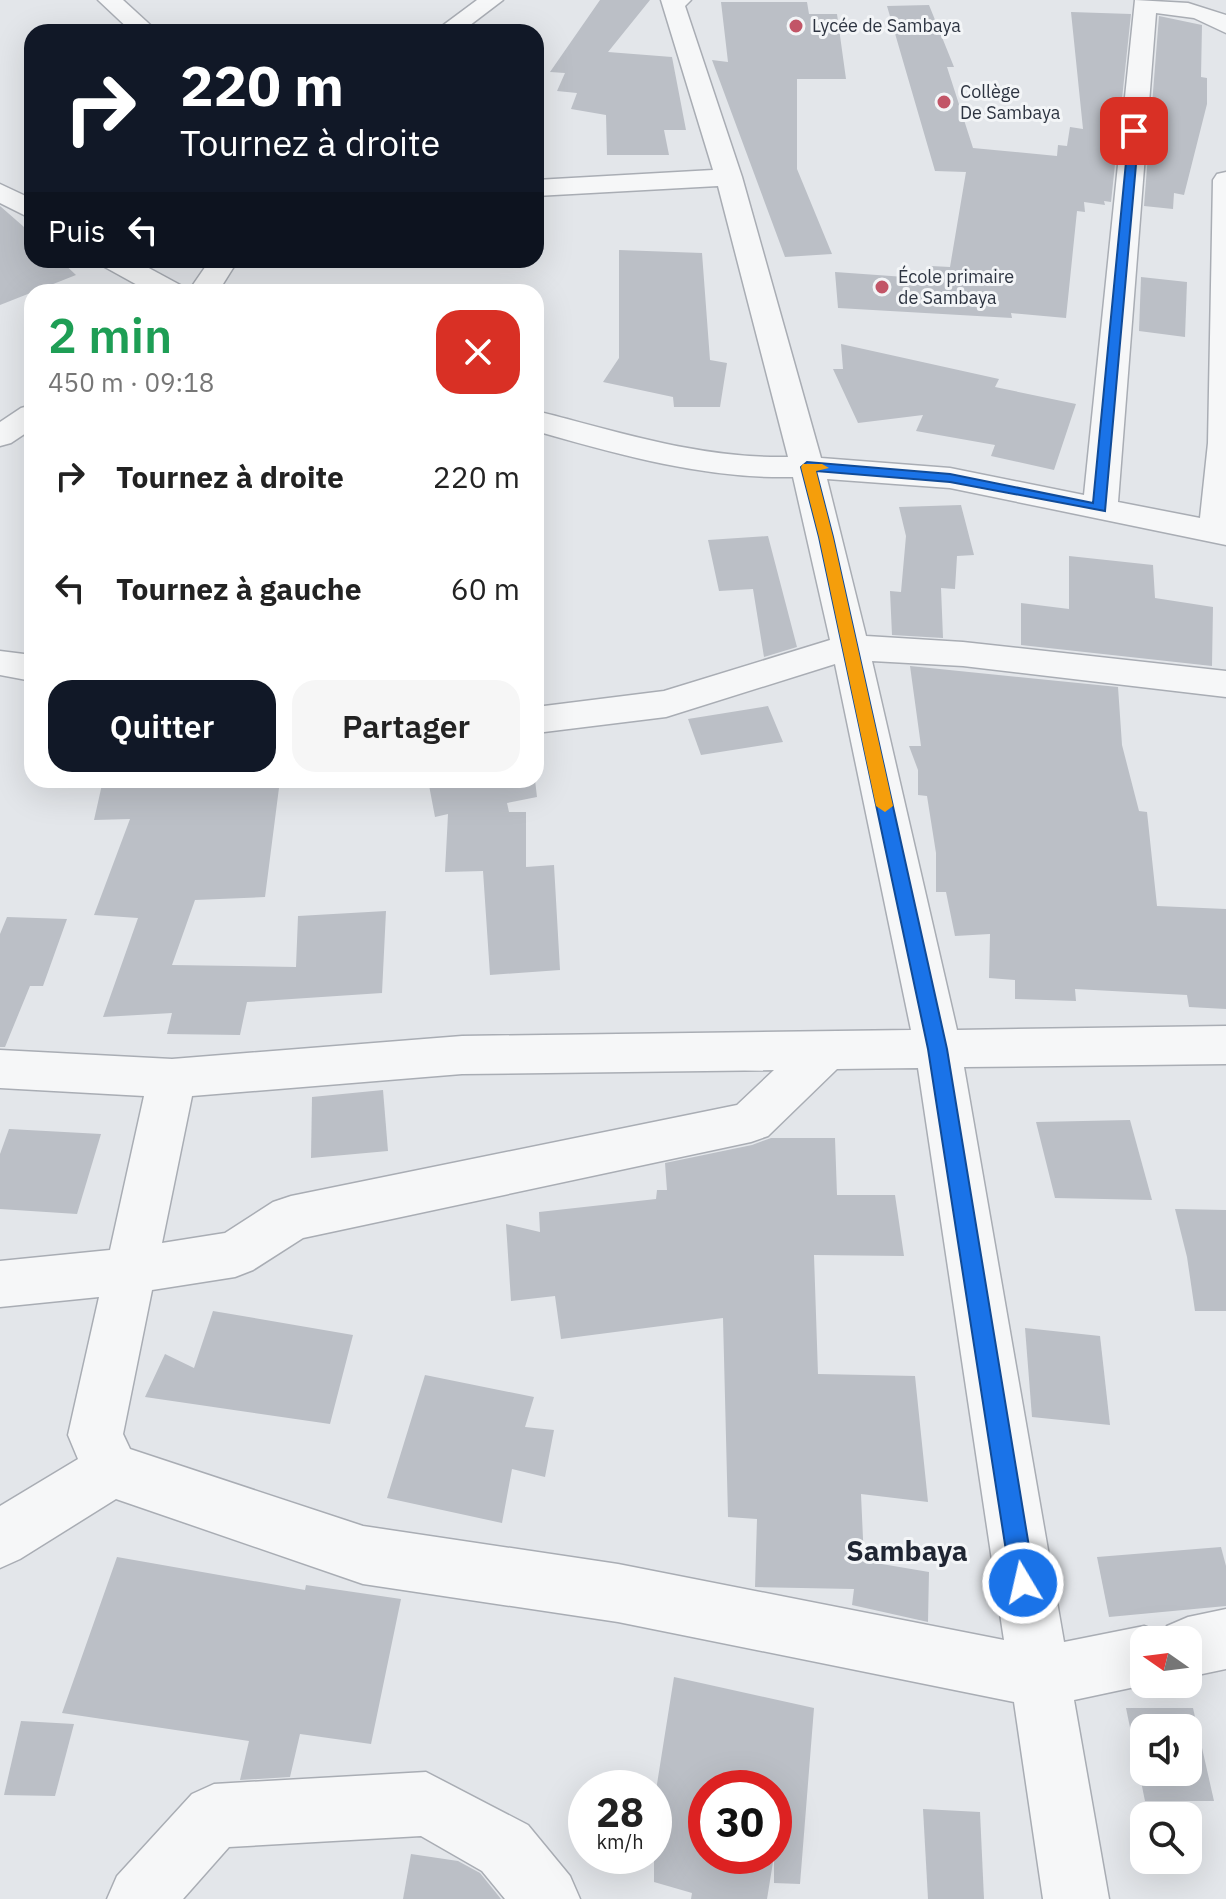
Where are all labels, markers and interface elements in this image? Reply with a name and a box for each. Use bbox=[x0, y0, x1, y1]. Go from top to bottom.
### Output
place label: Lycée de Sambaya bbox=[812, 14, 961, 37]
marker: Lycée de Sambaya bbox=[787, 17, 805, 35]
text: 220 m bbox=[180, 49, 344, 121]
icon: right bbox=[48, 56, 152, 160]
place label: Collège De Sambaya bbox=[960, 80, 1061, 124]
marker: Collège De Sambaya bbox=[935, 93, 953, 111]
pin bbox=[1100, 97, 1168, 165]
icon: arrive bbox=[1112, 109, 1156, 153]
text: Tournez à droite bbox=[180, 119, 440, 166]
icon: left bbox=[121, 208, 165, 252]
text: Puis bbox=[48, 211, 105, 250]
place label: École primaire de Sambaya bbox=[898, 265, 1014, 309]
marker: École primaire de Sambaya bbox=[873, 278, 891, 296]
text: 2 min bbox=[48, 304, 172, 366]
button: close bbox=[436, 310, 520, 394]
text: 450 m · 09:18 bbox=[48, 365, 214, 399]
icon: right bbox=[48, 454, 92, 498]
text: Tournez à droite bbox=[116, 457, 344, 496]
text: 220 m bbox=[433, 457, 520, 496]
icon: left bbox=[48, 566, 92, 610]
text: Tournez à gauche bbox=[116, 569, 362, 608]
text: 60 m bbox=[451, 569, 520, 608]
button: Quitter bbox=[48, 680, 276, 772]
button: Partager bbox=[292, 680, 520, 772]
district label: Sambaya bbox=[846, 1532, 968, 1569]
position arrow bbox=[981, 1541, 1065, 1625]
north arrow bbox=[1130, 1626, 1202, 1698]
map controls bbox=[1130, 1626, 1202, 1874]
button: sound bbox=[1130, 1714, 1202, 1786]
speed limit sign: 30 bbox=[688, 1770, 792, 1874]
text: 28 bbox=[596, 1786, 644, 1838]
button: search bbox=[1130, 1802, 1202, 1874]
text: km/h bbox=[596, 1828, 644, 1855]

